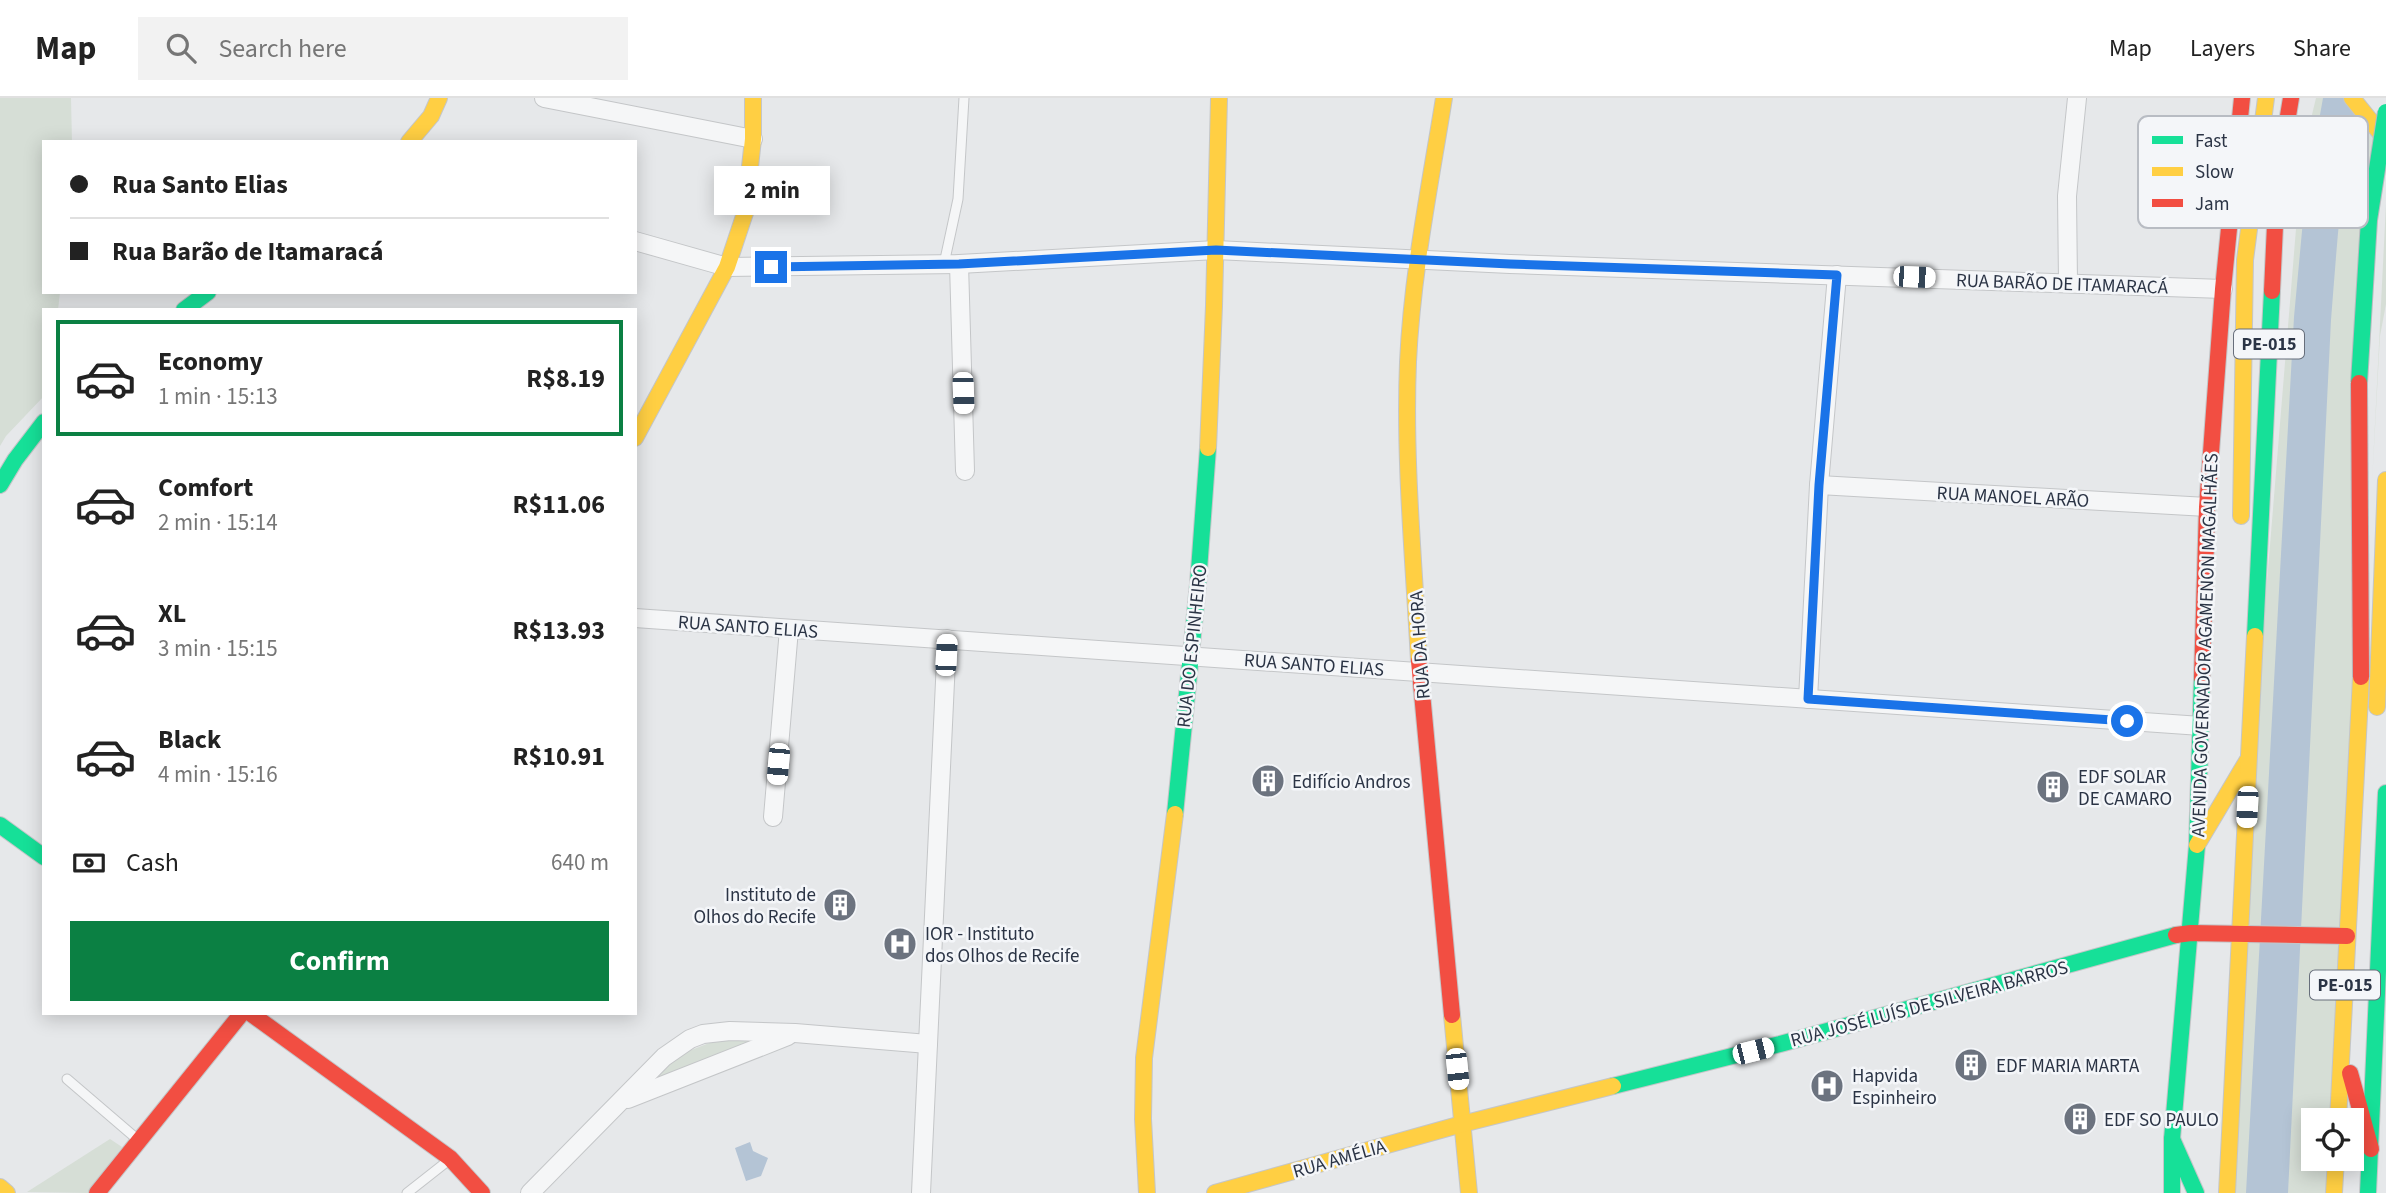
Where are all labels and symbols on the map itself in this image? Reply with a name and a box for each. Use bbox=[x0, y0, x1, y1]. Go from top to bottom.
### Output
legend bbox=[2138, 116, 2368, 228]
text: Fast bbox=[2195, 128, 2228, 155]
text: Slow bbox=[2195, 159, 2234, 186]
callout: 2 min bbox=[713, 166, 829, 214]
text: Jam bbox=[2195, 191, 2229, 218]
route end bbox=[755, 251, 787, 283]
car bbox=[1893, 266, 1936, 288]
street label: RUA BARÃO DE ITAMARACÁ bbox=[1955, 267, 2169, 302]
road number: PE-015 bbox=[2234, 330, 2304, 358]
car bbox=[952, 372, 975, 414]
street label: AVENIDA GOVERNADOR AGAMENON MAGALHÃES bbox=[2185, 453, 2226, 837]
street label: RUA MANOEL ARÃO bbox=[1936, 480, 2090, 515]
street label: RUA DO ESPINHEIRO bbox=[1170, 563, 1214, 729]
street label: RUA DA HORA bbox=[1403, 589, 1438, 700]
street label: RUA SANTO ELIAS bbox=[677, 609, 819, 646]
car bbox=[935, 633, 958, 677]
street label: RUA SANTO ELIAS bbox=[1243, 647, 1385, 684]
route start bbox=[2111, 705, 2143, 737]
car bbox=[766, 742, 791, 786]
building icon: Edifício Andros bbox=[1249, 762, 1287, 800]
place label: EDF SOLAR DE CAMARO bbox=[2078, 764, 2172, 813]
building icon: EDF SOLAR DE CAMARO bbox=[2034, 768, 2072, 806]
place label: Edifício Andros bbox=[1292, 769, 1411, 796]
car bbox=[2236, 785, 2259, 829]
place label: Instituto de Olhos do Recife bbox=[693, 882, 816, 931]
building icon: Instituto de Olhos do Recife bbox=[821, 886, 859, 924]
place label: IOR - Instituto dos Olhos de Recife bbox=[925, 921, 1079, 970]
hospital icon: IOR - Instituto dos Olhos de Recife bbox=[881, 925, 919, 963]
street label: RUA JOSÉ LUÍS DE SILVEIRA BARROS bbox=[1788, 954, 2071, 1055]
road number: PE-015 bbox=[2310, 970, 2380, 1000]
car bbox=[1731, 1036, 1776, 1066]
building icon: EDF MARIA MARTA bbox=[1952, 1046, 1990, 1084]
car bbox=[1445, 1047, 1470, 1091]
place label: EDF MARIA MARTA bbox=[1996, 1053, 2140, 1080]
place label: Hapvida Espinheiro bbox=[1852, 1063, 1937, 1112]
hospital icon: Hapvida Espinheiro bbox=[1808, 1067, 1846, 1105]
building icon: EDF SO PAULO bbox=[2061, 1100, 2099, 1138]
place label: EDF SO PAULO bbox=[2104, 1107, 2219, 1134]
street label: RUA AMÉLIA bbox=[1290, 1133, 1390, 1186]

